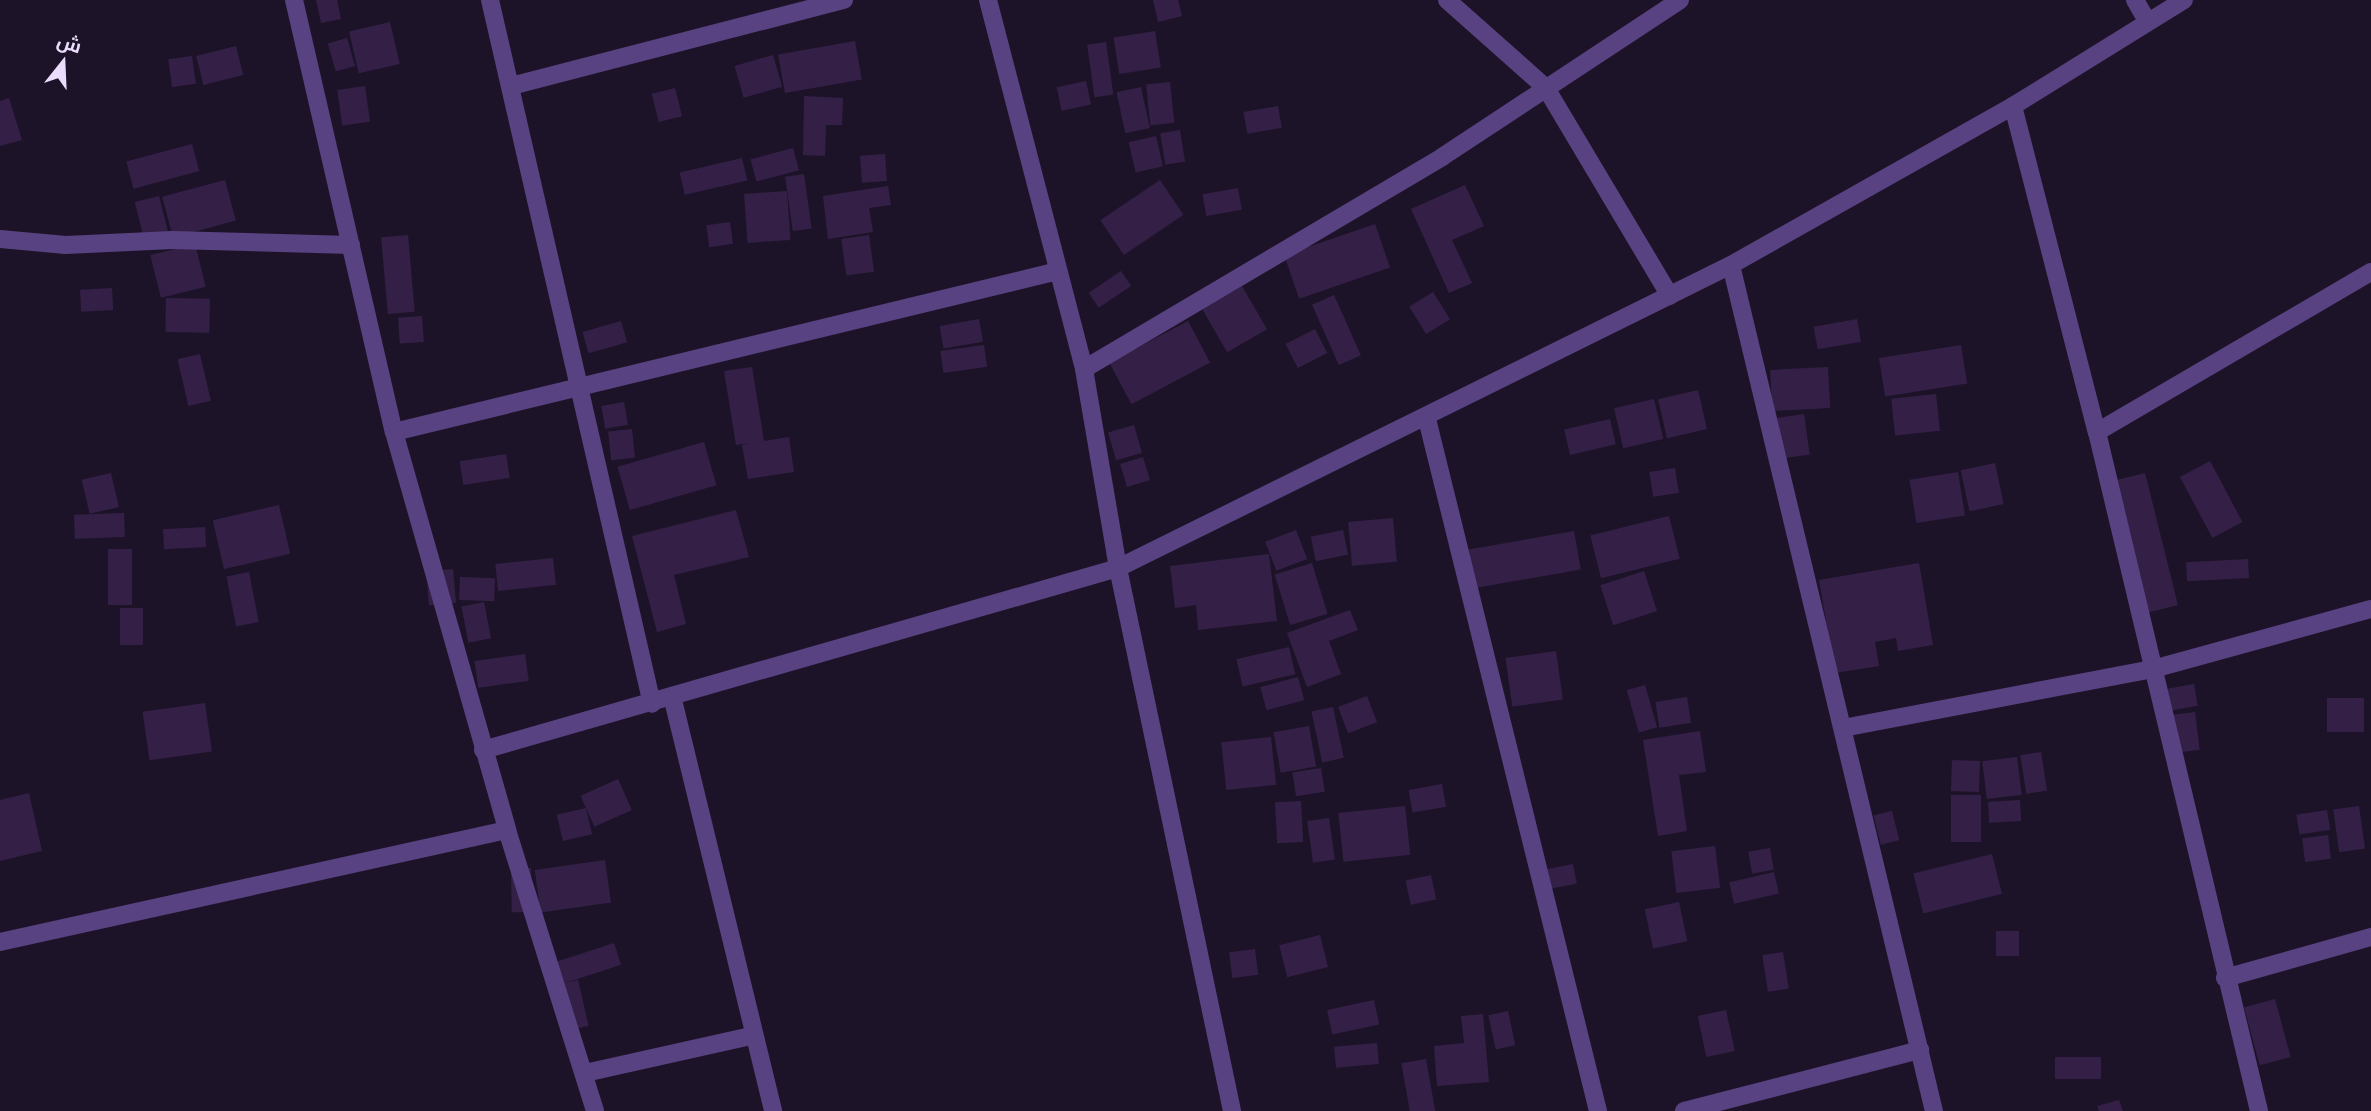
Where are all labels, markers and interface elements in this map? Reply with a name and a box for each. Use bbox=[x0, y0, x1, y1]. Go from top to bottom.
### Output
north arrow bbox=[28, 28, 98, 98]
text: ش bbox=[54, 29, 84, 57]

